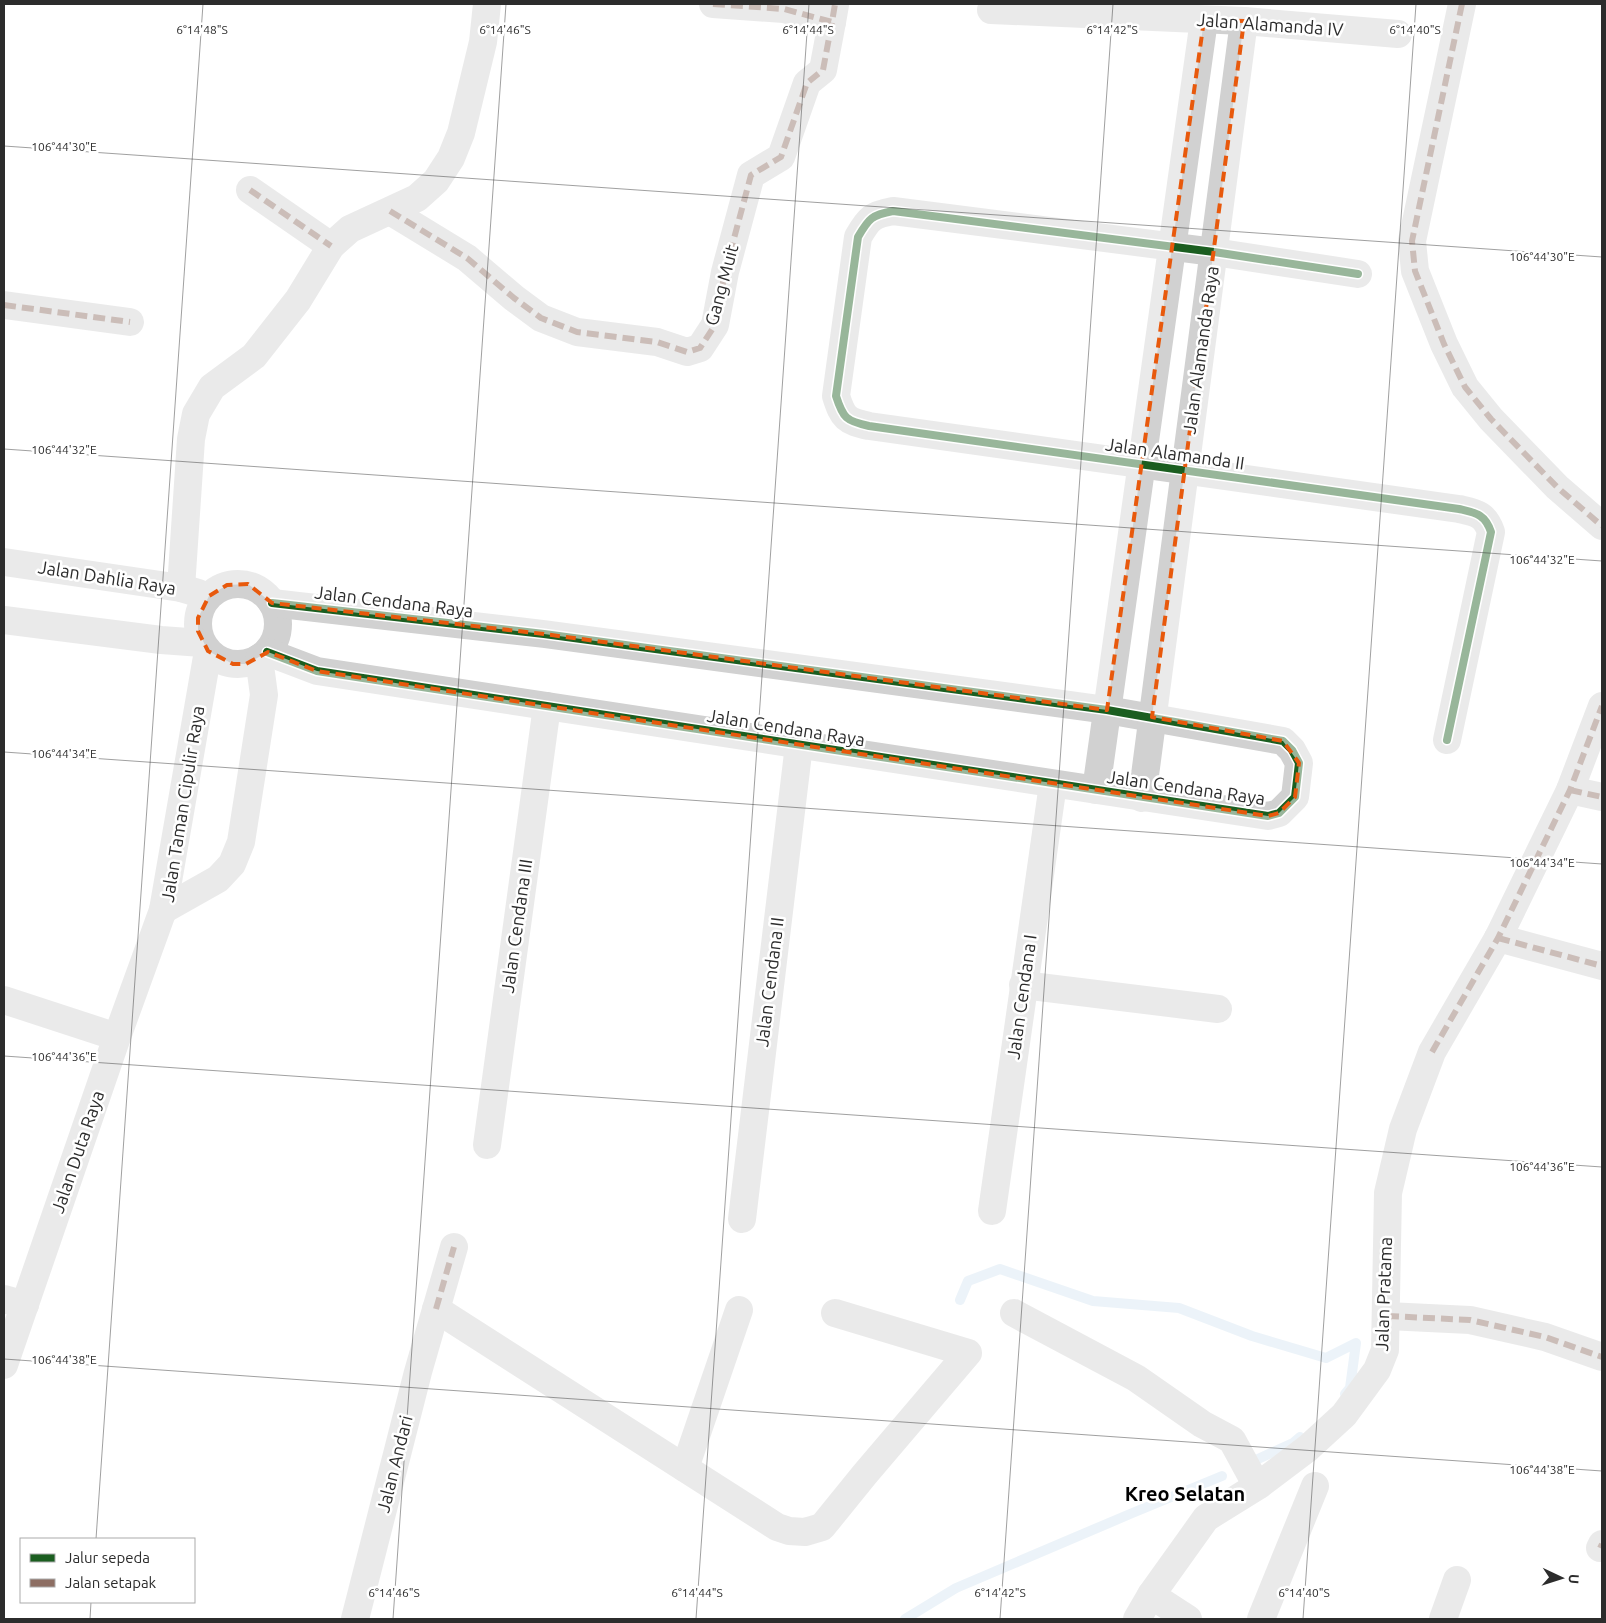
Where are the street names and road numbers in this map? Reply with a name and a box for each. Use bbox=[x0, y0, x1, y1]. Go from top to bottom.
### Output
street label: Jalan Alamanda IV bbox=[1196, 9, 1345, 39]
street label: Gang Muit bbox=[701, 242, 741, 328]
street label: Jalan Alamanda Raya bbox=[1178, 265, 1222, 435]
street label: Jalan Alamanda II bbox=[1104, 433, 1246, 473]
street label: Jalan Dahlia Raya bbox=[37, 556, 178, 598]
street label: Jalan Cendana Raya bbox=[314, 581, 474, 621]
street label: Jalan Taman Cipulir Raya bbox=[157, 704, 207, 904]
street label: Jalan Cendana Raya bbox=[706, 705, 866, 749]
street label: Jalan Cendana Raya bbox=[1106, 766, 1267, 808]
street label: Jalan Cendana III bbox=[497, 858, 535, 994]
street label: Jalan Cendana II bbox=[751, 916, 787, 1048]
street label: Jalan Cendana I bbox=[1002, 933, 1040, 1061]
street label: Jalan Duta Raya bbox=[47, 1088, 107, 1216]
street label: Jalan Pratama bbox=[1371, 1236, 1395, 1351]
street label: Jalan Andari bbox=[372, 1413, 416, 1514]

